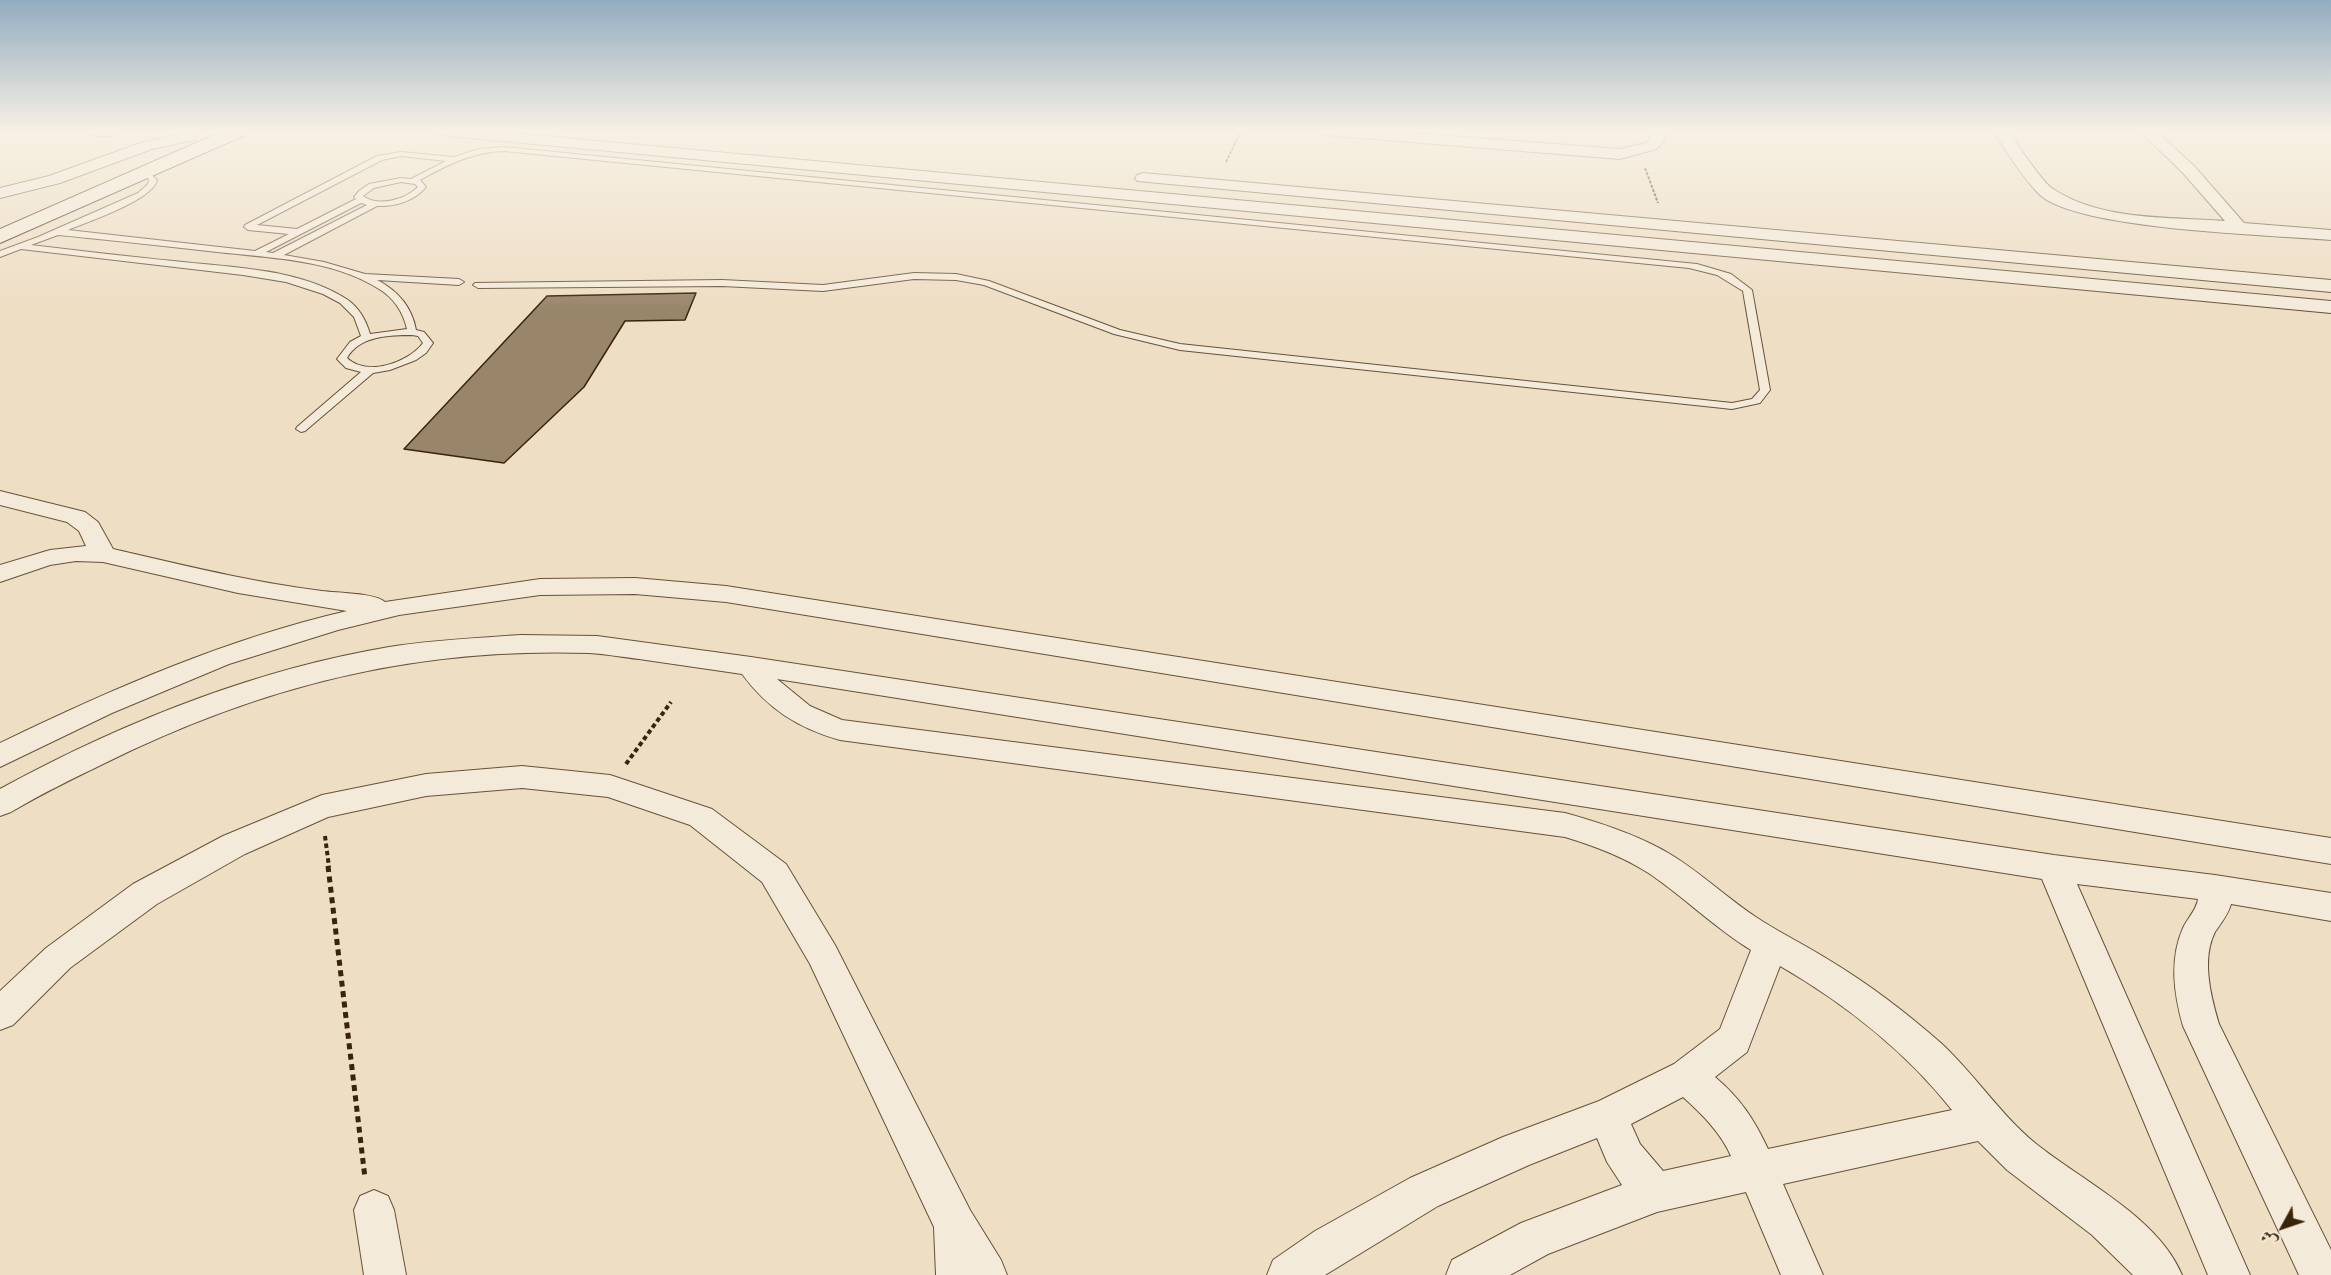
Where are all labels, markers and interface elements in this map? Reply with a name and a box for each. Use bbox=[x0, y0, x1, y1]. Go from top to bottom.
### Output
north arrow bbox=[2253, 1197, 2313, 1257]
text: ش bbox=[2256, 1226, 2282, 1252]

